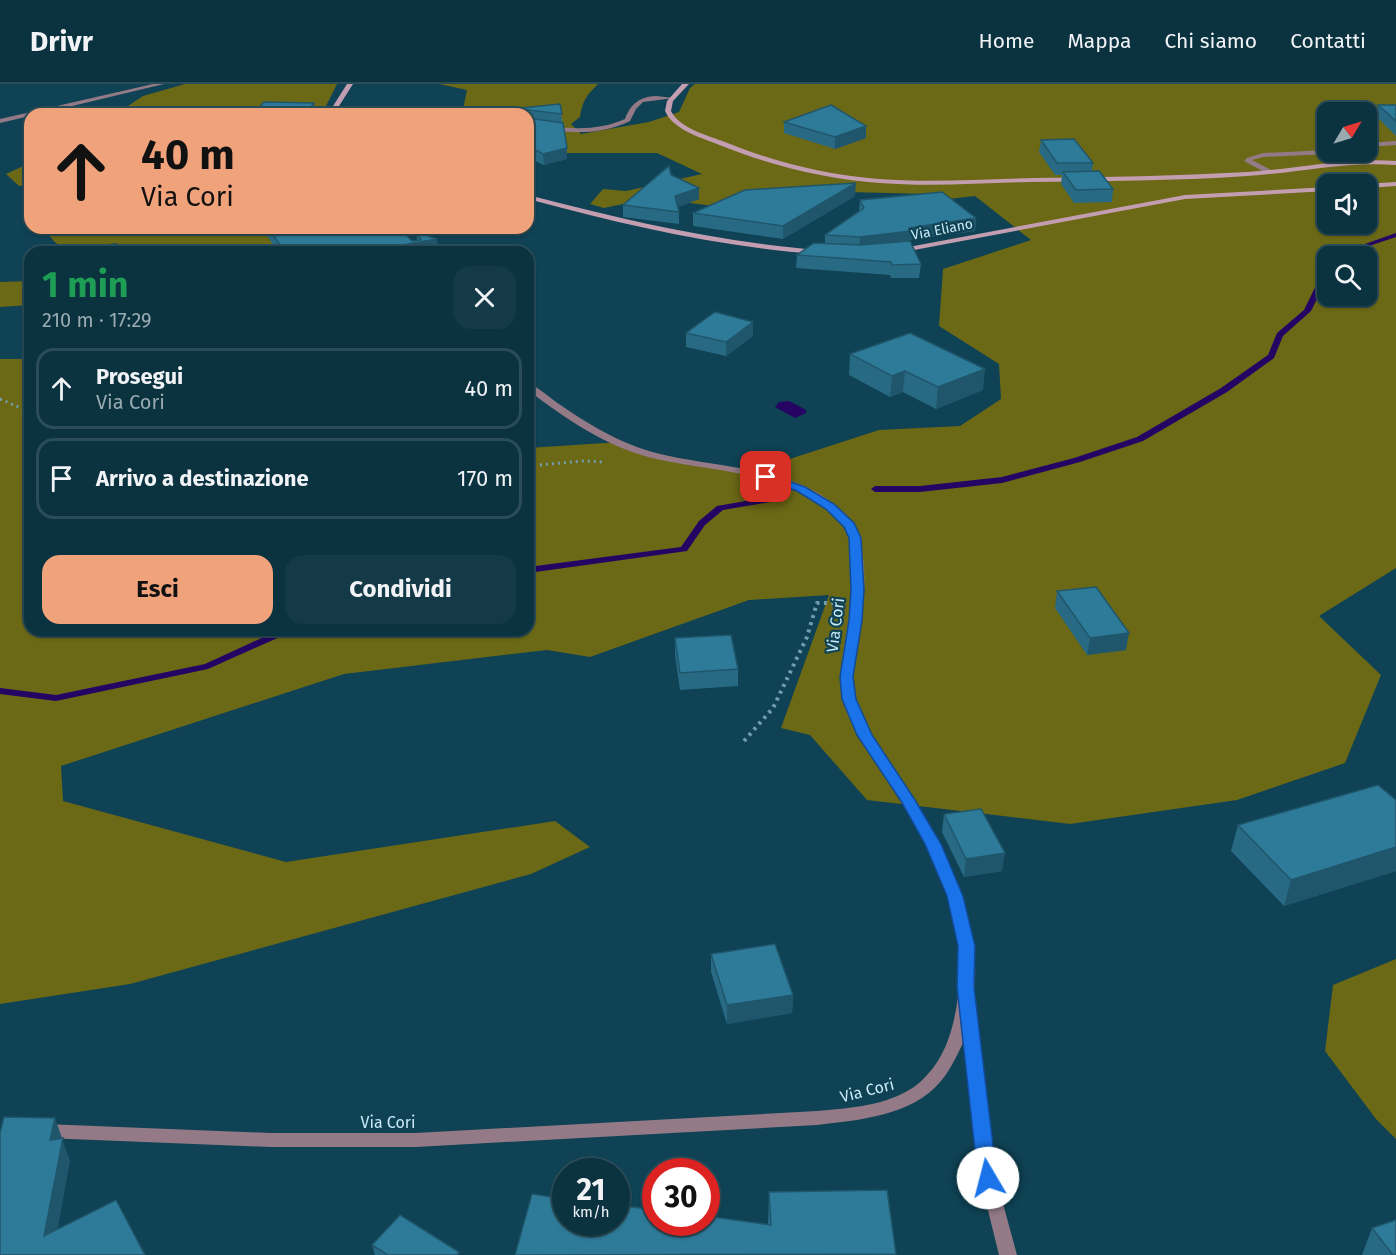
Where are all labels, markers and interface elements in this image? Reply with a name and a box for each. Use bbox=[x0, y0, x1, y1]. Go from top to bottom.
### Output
text: Drivr bbox=[30, 25, 93, 58]
text: Home bbox=[978, 28, 1034, 54]
text: Mappa bbox=[1067, 28, 1131, 54]
text: Chi siamo bbox=[1164, 28, 1257, 54]
text: Contatti bbox=[1290, 28, 1366, 54]
north arrow bbox=[1317, 102, 1377, 162]
map controls bbox=[1317, 102, 1377, 306]
text: 40 m bbox=[141, 130, 235, 180]
icon: ahead bbox=[42, 132, 120, 210]
button: sound bbox=[1317, 174, 1377, 234]
text: Via Cori bbox=[141, 181, 234, 213]
street label: Via Eliano bbox=[910, 215, 974, 244]
button: search bbox=[1317, 246, 1377, 306]
text: 1 min bbox=[42, 263, 129, 307]
button: close bbox=[453, 266, 516, 329]
text: 210 m · 17:29 bbox=[42, 308, 152, 332]
text: Prosegui bbox=[96, 363, 183, 390]
icon: ahead bbox=[45, 372, 78, 405]
text: 40 m bbox=[464, 375, 513, 402]
text: Via Cori bbox=[96, 390, 165, 414]
pin bbox=[740, 451, 791, 502]
icon: arrive bbox=[749, 460, 782, 493]
icon: arrive bbox=[45, 462, 78, 495]
text: Arrivo a destinazione bbox=[96, 465, 309, 492]
text: 170 m bbox=[457, 465, 513, 492]
button: Esci bbox=[42, 555, 273, 624]
button: Condividi bbox=[285, 555, 516, 624]
street label: Via Cori bbox=[823, 597, 848, 654]
street label: Via Cori bbox=[838, 1075, 896, 1106]
street label: Via Cori bbox=[360, 1113, 416, 1132]
position arrow bbox=[956, 1146, 1020, 1210]
speed limit sign: 30 bbox=[642, 1158, 720, 1236]
text: 21 bbox=[577, 1172, 605, 1208]
text: km/h bbox=[572, 1203, 610, 1221]

